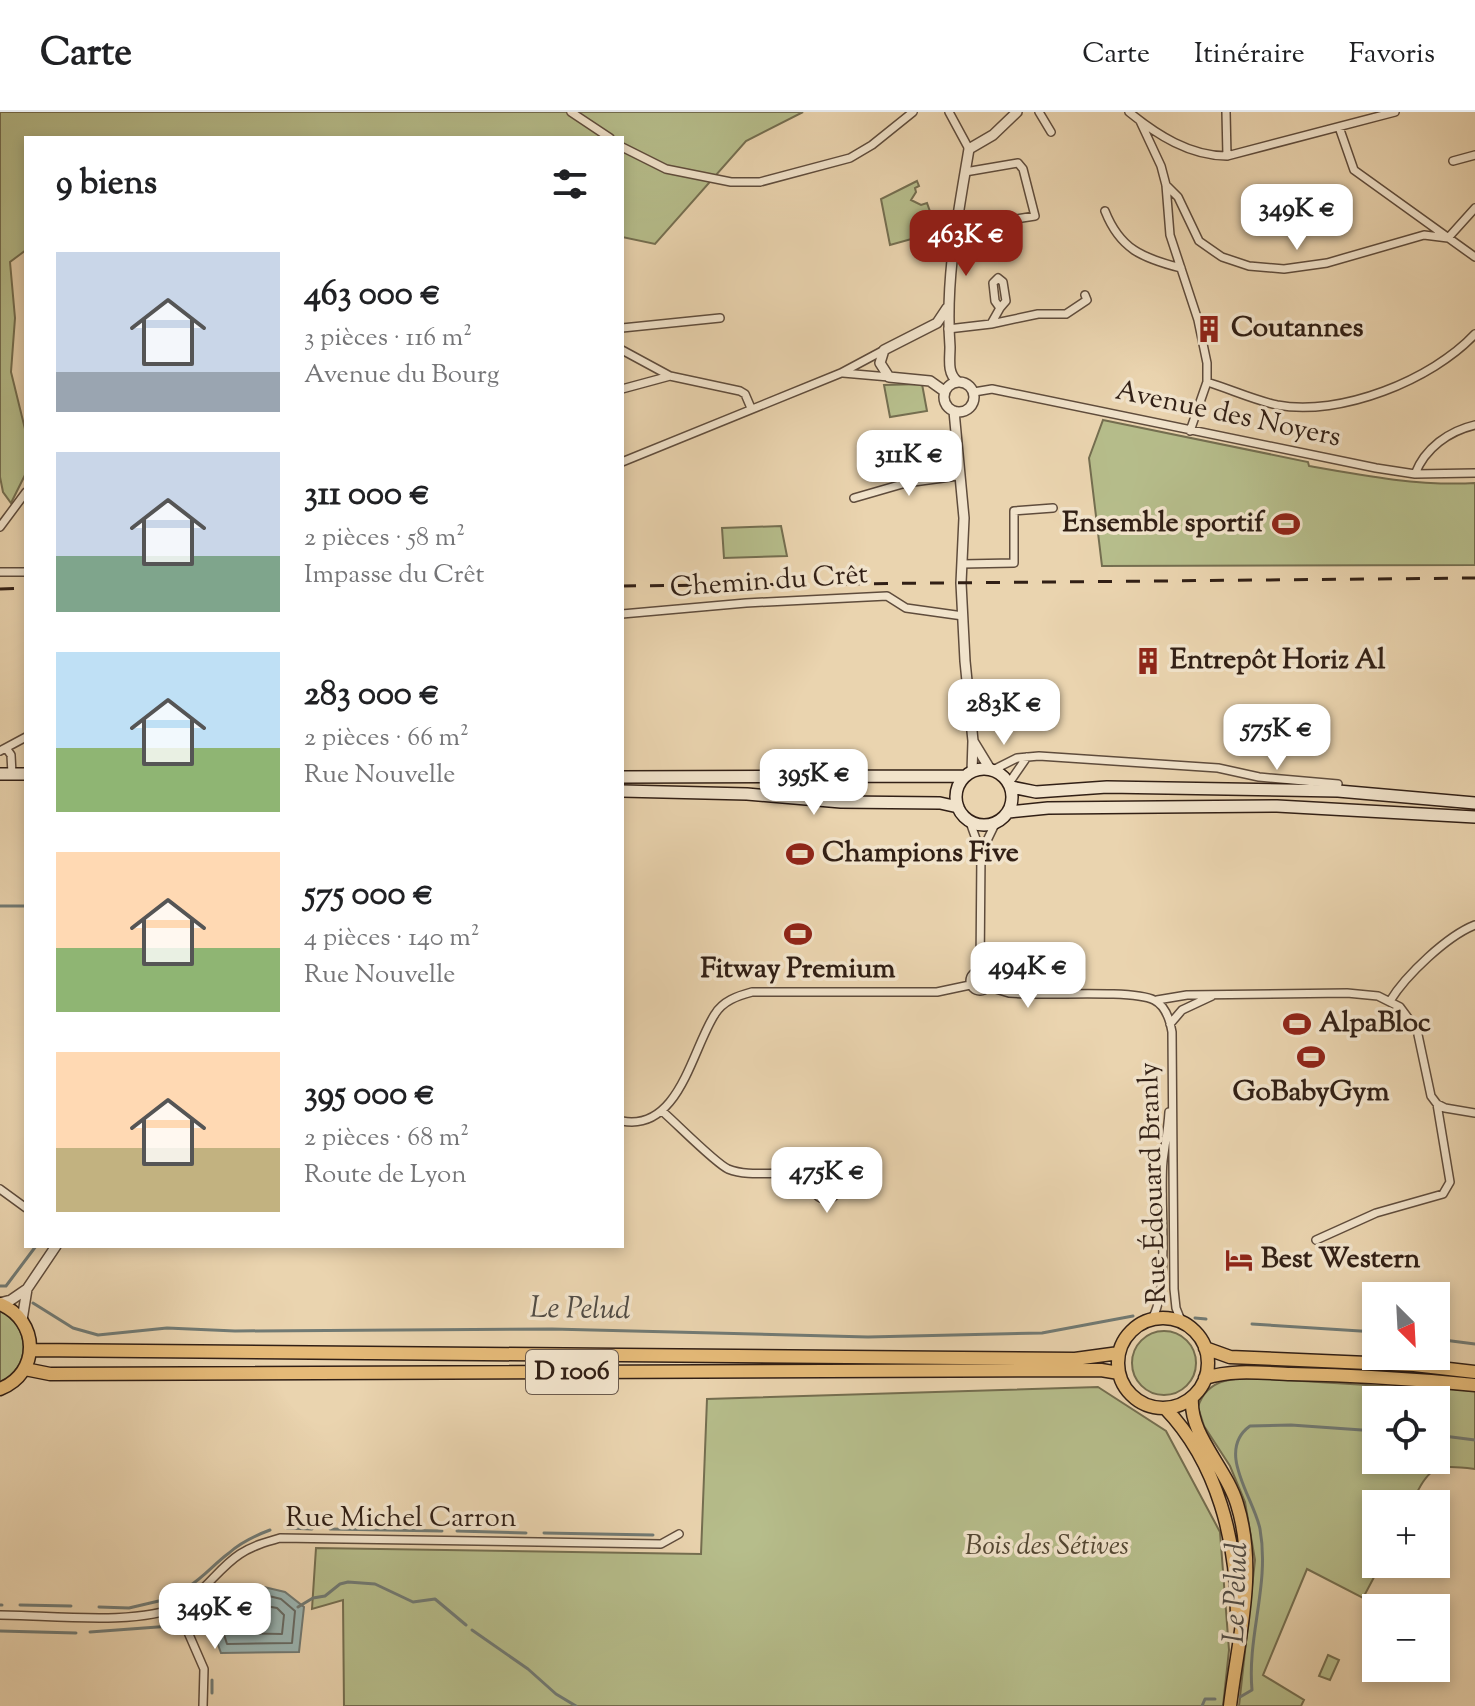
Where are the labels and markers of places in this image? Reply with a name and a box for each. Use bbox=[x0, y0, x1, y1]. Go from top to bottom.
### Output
pin: 349K € bbox=[1232, 184, 1362, 252]
pin: 463K € bbox=[901, 210, 1031, 278]
place label: Coutannes bbox=[1231, 309, 1364, 349]
building icon: Coutannes bbox=[1194, 314, 1224, 344]
pin: 311K € bbox=[844, 430, 974, 498]
place label: Ensemble sportif bbox=[1062, 504, 1266, 544]
sports icon: Ensemble sportif bbox=[1271, 509, 1301, 539]
place label: Entrepôt Horiz Al bbox=[1170, 641, 1385, 681]
building icon: Entrepôt Horiz Al bbox=[1133, 646, 1163, 676]
pin: 283K € bbox=[939, 679, 1069, 747]
pin: 575K € bbox=[1212, 704, 1342, 772]
pin: 395K € bbox=[749, 749, 879, 817]
place label: Champions Five bbox=[822, 834, 1019, 874]
sports icon: Champions Five bbox=[785, 839, 815, 869]
sports icon: Fitway Premium bbox=[783, 919, 813, 949]
pin: 494K € bbox=[963, 942, 1093, 1010]
place label: Fitway Premium bbox=[700, 950, 896, 990]
place label: AlpaBloc bbox=[1319, 1004, 1431, 1044]
sports icon: AlpaBloc bbox=[1282, 1009, 1312, 1039]
sports icon: GoBabyGym bbox=[1296, 1042, 1326, 1072]
place label: GoBabyGym bbox=[1233, 1073, 1390, 1113]
pin: 475K € bbox=[762, 1147, 892, 1215]
place label: Best Western bbox=[1261, 1240, 1421, 1280]
hotel icon: Best Western bbox=[1224, 1245, 1254, 1275]
pin: 349K € bbox=[150, 1583, 280, 1651]

